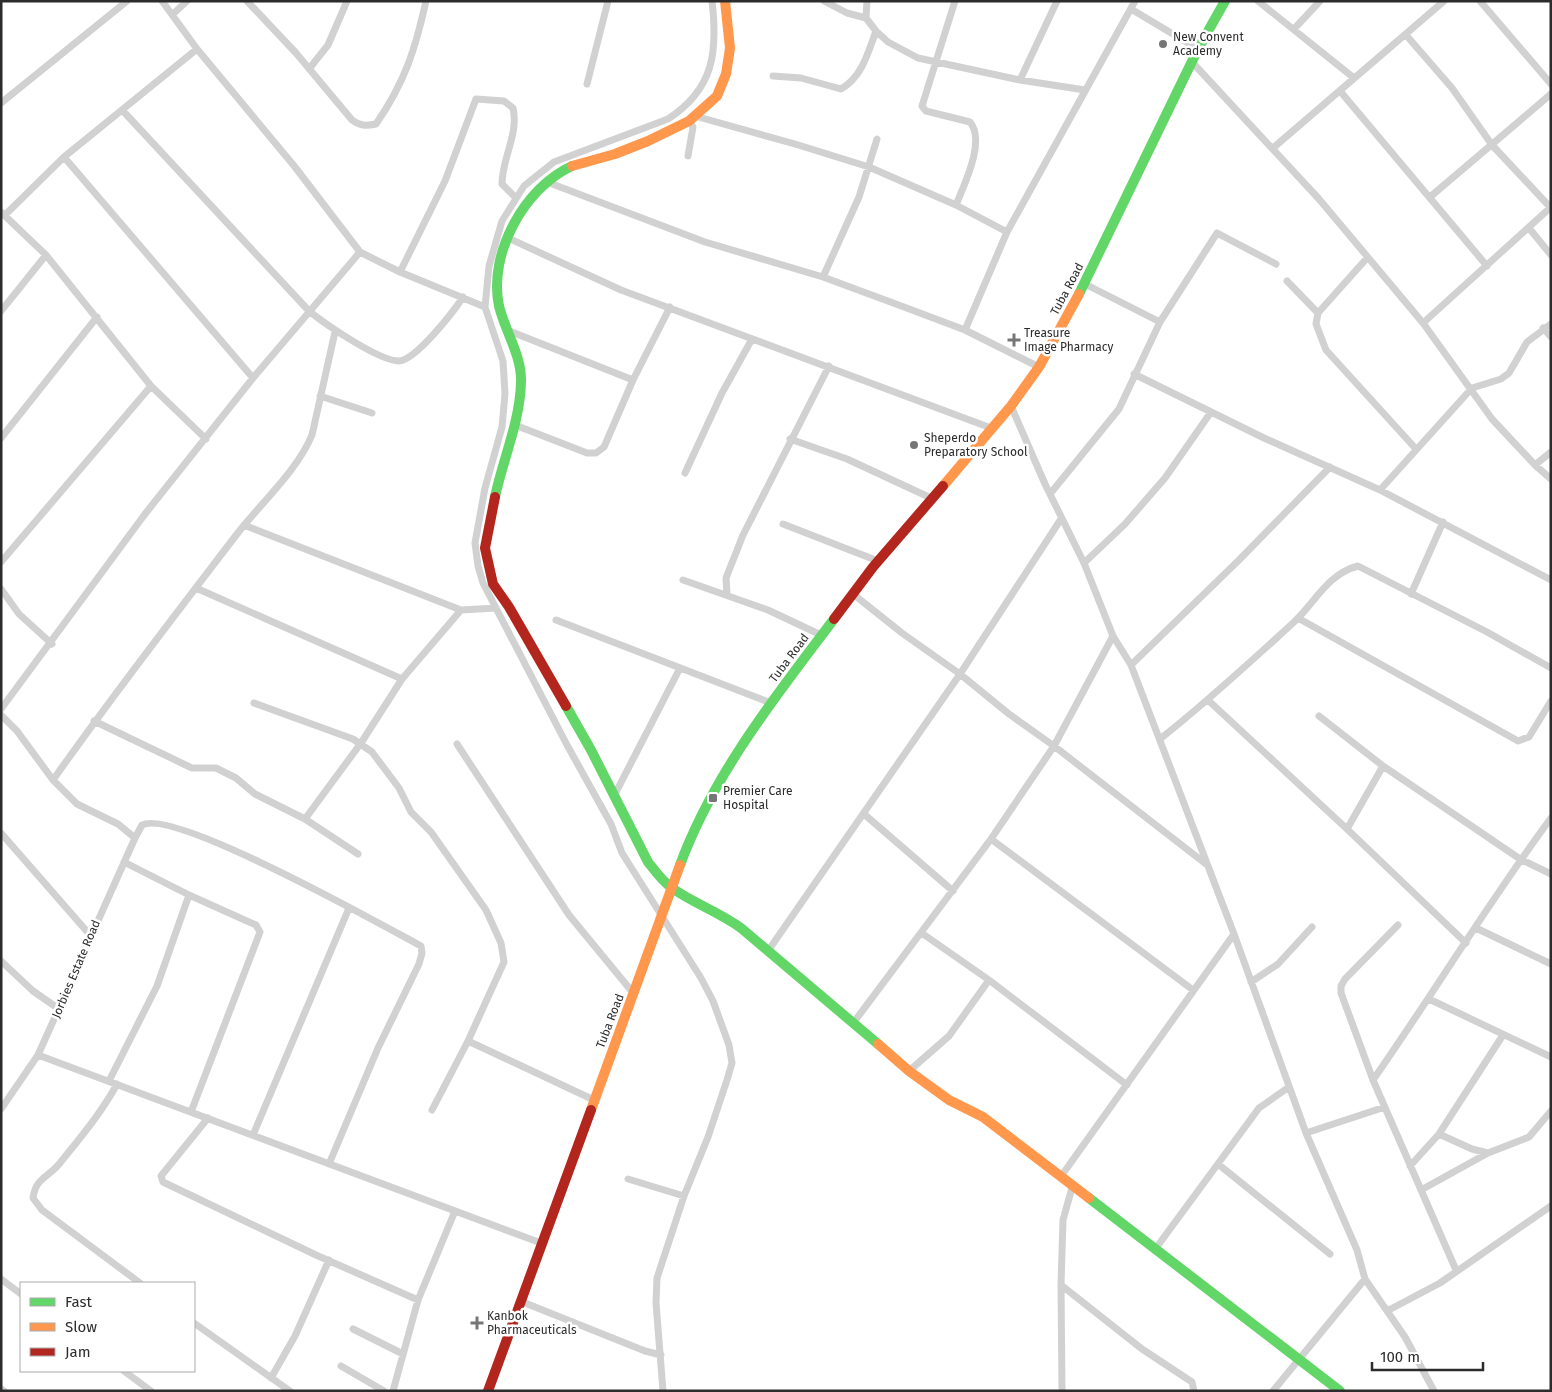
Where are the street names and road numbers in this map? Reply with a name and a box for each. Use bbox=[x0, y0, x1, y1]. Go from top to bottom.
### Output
street label: Tuba Road bbox=[1047, 261, 1087, 317]
street label: Tuba Road bbox=[766, 631, 812, 685]
street label: Jorbies Estate Road bbox=[49, 918, 103, 1020]
street label: Tuba Road bbox=[593, 992, 627, 1050]

